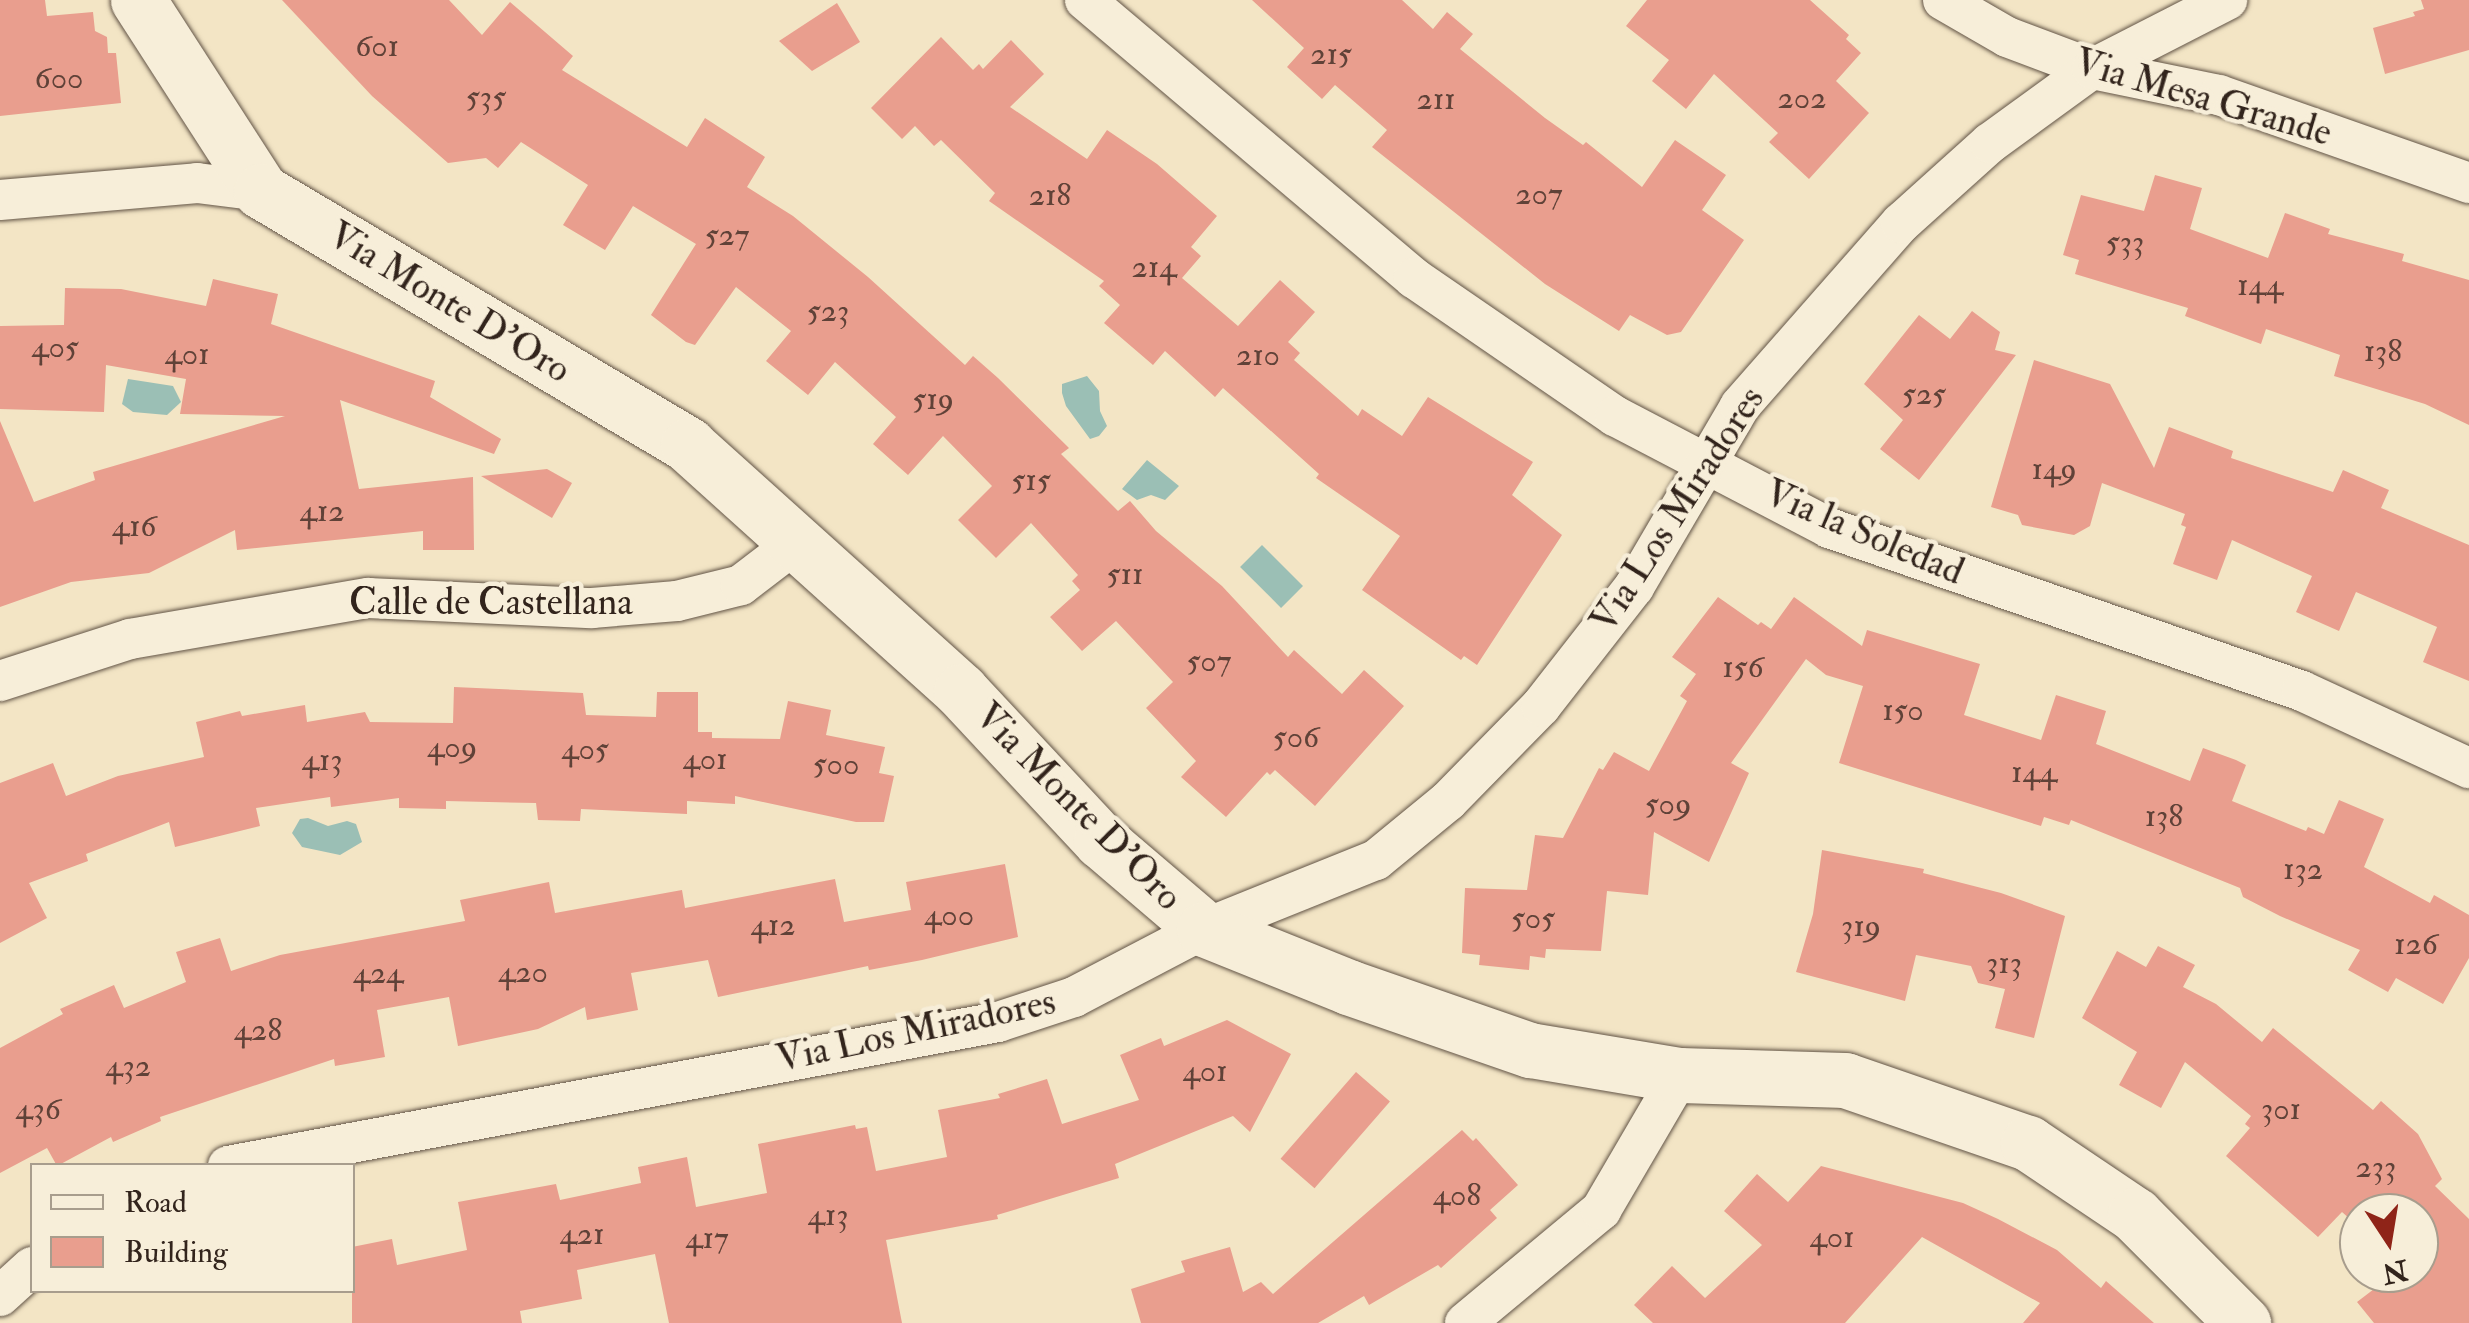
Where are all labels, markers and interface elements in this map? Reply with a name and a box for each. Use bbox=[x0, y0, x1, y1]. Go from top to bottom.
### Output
house number: 601 bbox=[355, 27, 399, 65]
house number: 215 bbox=[1310, 35, 1352, 73]
street label: Via Mesa Grande bbox=[2069, 40, 2337, 156]
house number: 600 bbox=[35, 59, 83, 97]
house number: 535 bbox=[466, 78, 506, 116]
house number: 202 bbox=[1778, 79, 1826, 117]
house number: 211 bbox=[1416, 80, 1456, 118]
house number: 207 bbox=[1515, 175, 1563, 213]
house number: 218 bbox=[1029, 176, 1071, 214]
street label: Via Monte D'Oro bbox=[320, 213, 578, 393]
house number: 527 bbox=[705, 216, 749, 254]
house number: 533 bbox=[2106, 223, 2144, 261]
house number: 214 bbox=[1132, 248, 1176, 286]
house number: 144 bbox=[2237, 266, 2283, 304]
house number: 523 bbox=[807, 292, 849, 330]
house number: 405 bbox=[31, 328, 79, 366]
house number: 138 bbox=[2364, 332, 2402, 370]
house number: 401 bbox=[165, 335, 209, 373]
house number: 210 bbox=[1236, 336, 1280, 374]
house number: 525 bbox=[1902, 375, 1946, 413]
street label: Via Los Miradores bbox=[1582, 378, 1774, 642]
house number: 519 bbox=[912, 380, 954, 418]
house number: 149 bbox=[2031, 450, 2077, 488]
house number: 515 bbox=[1011, 461, 1051, 499]
street label: Via la Soledad bbox=[1758, 471, 1970, 595]
house number: 412 bbox=[300, 492, 344, 530]
house number: 416 bbox=[112, 507, 156, 545]
house number: 511 bbox=[1107, 555, 1143, 593]
street label: Calle de Castellana bbox=[349, 580, 633, 626]
house number: 507 bbox=[1187, 642, 1231, 680]
house number: 156 bbox=[1722, 648, 1764, 686]
house number: 150 bbox=[1882, 691, 1924, 729]
street label: Via Monte D'Oro bbox=[965, 694, 1191, 920]
house number: 506 bbox=[1273, 718, 1319, 756]
house number: 409 bbox=[427, 728, 477, 766]
house number: 405 bbox=[561, 730, 609, 768]
house number: 401 bbox=[683, 740, 727, 778]
house number: 413 bbox=[302, 741, 342, 779]
house number: 500 bbox=[813, 745, 859, 783]
house number: 144 bbox=[2011, 753, 2057, 791]
house number: 509 bbox=[1645, 785, 1691, 823]
house number: 138 bbox=[2145, 797, 2183, 835]
house number: 132 bbox=[2283, 850, 2323, 888]
house number: 400 bbox=[924, 896, 974, 934]
house number: 505 bbox=[1511, 899, 1555, 937]
house number: 412 bbox=[751, 906, 795, 944]
house number: 319 bbox=[1841, 907, 1881, 945]
house number: 126 bbox=[2394, 925, 2438, 963]
house number: 313 bbox=[1986, 944, 2022, 982]
house number: 420 bbox=[498, 953, 548, 991]
house number: 424 bbox=[353, 954, 403, 992]
street label: Via Los Miradores bbox=[772, 979, 1060, 1083]
house number: 428 bbox=[234, 1011, 282, 1049]
house number: 432 bbox=[105, 1047, 151, 1085]
house number: 401 bbox=[1183, 1052, 1227, 1090]
house number: 436 bbox=[15, 1090, 61, 1128]
house number: 301 bbox=[2261, 1090, 2301, 1128]
house number: 233 bbox=[2356, 1148, 2396, 1186]
legend bbox=[30, 1163, 355, 1293]
house number: 408 bbox=[1433, 1176, 1481, 1214]
text: Road bbox=[124, 1184, 187, 1221]
north arrow bbox=[2339, 1193, 2439, 1293]
house number: 413 bbox=[808, 1196, 848, 1234]
house number: 421 bbox=[560, 1215, 604, 1253]
house number: 401 bbox=[1810, 1218, 1854, 1256]
house number: 417 bbox=[685, 1219, 729, 1257]
text: Building bbox=[124, 1234, 228, 1271]
text: N bbox=[2379, 1251, 2411, 1291]

